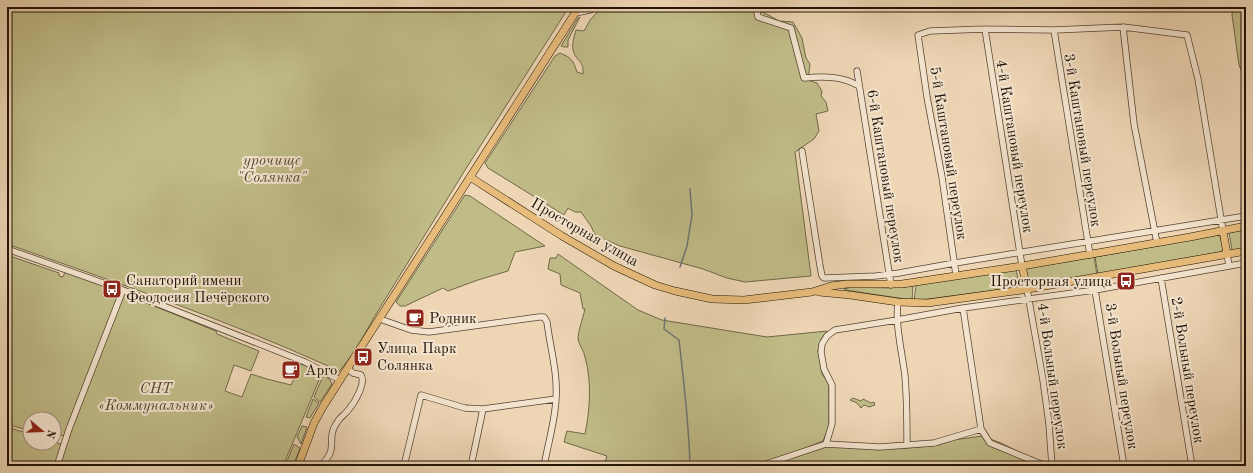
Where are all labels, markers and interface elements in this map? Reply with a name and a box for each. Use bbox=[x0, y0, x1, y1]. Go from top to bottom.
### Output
street label: 3-й Каштановый переулок bbox=[1060, 53, 1103, 228]
street label: 4-й Каштановый переулок bbox=[992, 59, 1035, 234]
street label: 5-й Каштановый переулок bbox=[926, 66, 969, 241]
street label: 6-й Каштановый переулок bbox=[863, 89, 906, 264]
park label: урочище "Солянка" bbox=[237, 154, 308, 186]
street label: Просторная улица bbox=[528, 196, 641, 271]
bus stop icon: Просторная улица bbox=[1115, 270, 1137, 292]
place label: Санаторий имени Феодосия Печёрского bbox=[126, 274, 270, 306]
place label: Просторная улица bbox=[990, 275, 1113, 290]
bus stop icon: Санаторий имени Феодосия Печёрского bbox=[101, 278, 123, 300]
street label: 2-й Вольный переулок bbox=[1168, 296, 1206, 445]
street label: 4-й Вольный переулок bbox=[1034, 302, 1069, 451]
street label: 3-й Вольный переулок bbox=[1102, 302, 1140, 451]
cafe icon: Родник bbox=[404, 307, 426, 329]
place label: Родник bbox=[429, 312, 477, 327]
place label: Улица Парк Солянка bbox=[377, 342, 457, 374]
bus stop icon: Улица Парк Солянка bbox=[352, 346, 374, 368]
cafe icon: Арго bbox=[280, 359, 302, 381]
place label: Арго bbox=[305, 364, 337, 379]
park label: СНТ «Коммунальник» bbox=[99, 382, 214, 414]
north arrow bbox=[22, 411, 62, 451]
text: N bbox=[43, 428, 57, 440]

